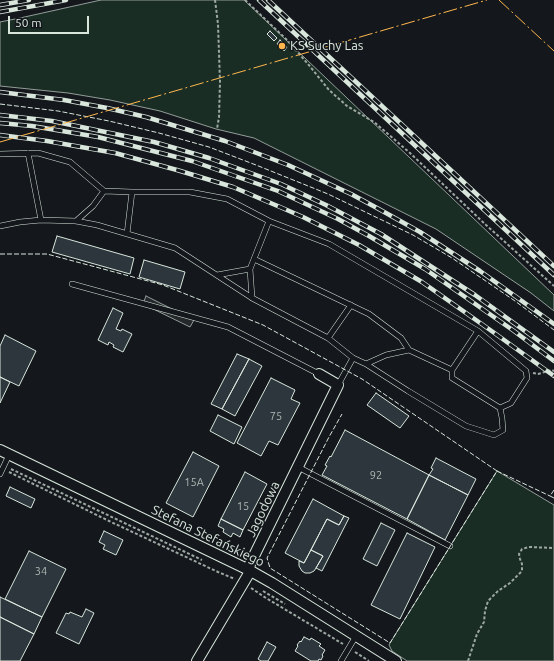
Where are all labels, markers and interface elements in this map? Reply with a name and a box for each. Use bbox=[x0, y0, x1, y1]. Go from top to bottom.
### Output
scale bar bbox=[10, 8, 91, 34]
text: 50 m bbox=[15, 16, 42, 29]
place label: KS Suchy Las bbox=[290, 38, 363, 54]
marker: KS Suchy Las bbox=[277, 41, 287, 51]
house number: 75 bbox=[270, 409, 282, 423]
house number: 92 bbox=[370, 468, 382, 482]
house number: 15A bbox=[184, 475, 204, 489]
street label: Jagodowa bbox=[243, 479, 283, 539]
house number: 15 bbox=[237, 499, 249, 513]
street label: Stefana Stefańskiego bbox=[149, 502, 267, 570]
house number: 34 bbox=[35, 564, 47, 578]

